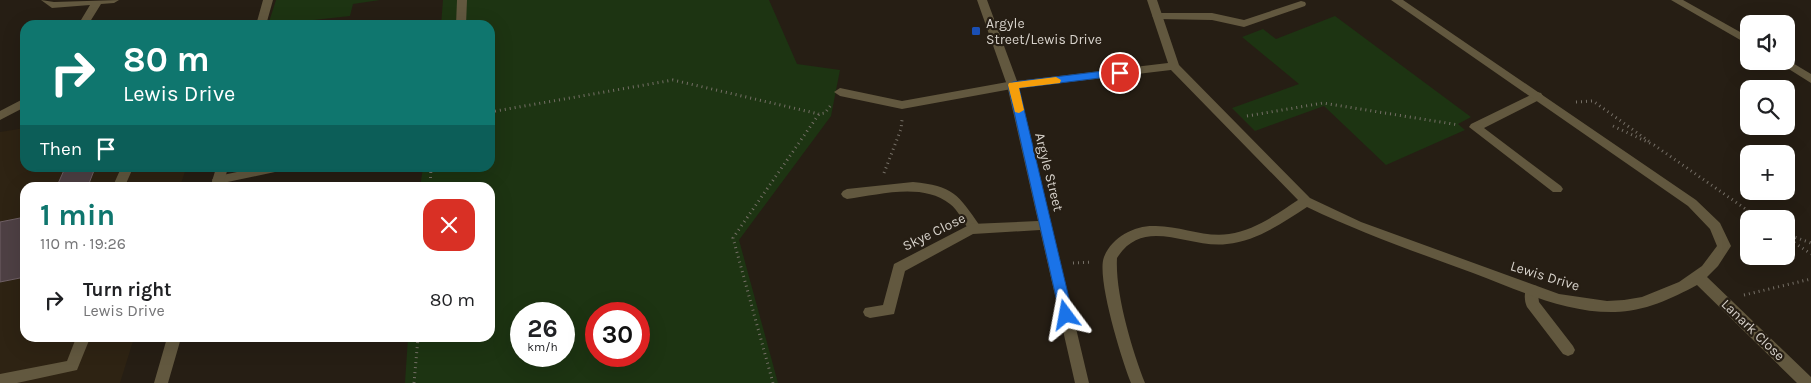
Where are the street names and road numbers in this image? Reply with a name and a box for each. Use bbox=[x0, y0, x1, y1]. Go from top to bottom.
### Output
street label: Argyle Street bbox=[1031, 131, 1067, 213]
street label: Skye Close bbox=[900, 209, 968, 255]
street label: Lewis Drive bbox=[1508, 257, 1582, 295]
street label: Lanark Close bbox=[1718, 296, 1788, 364]

